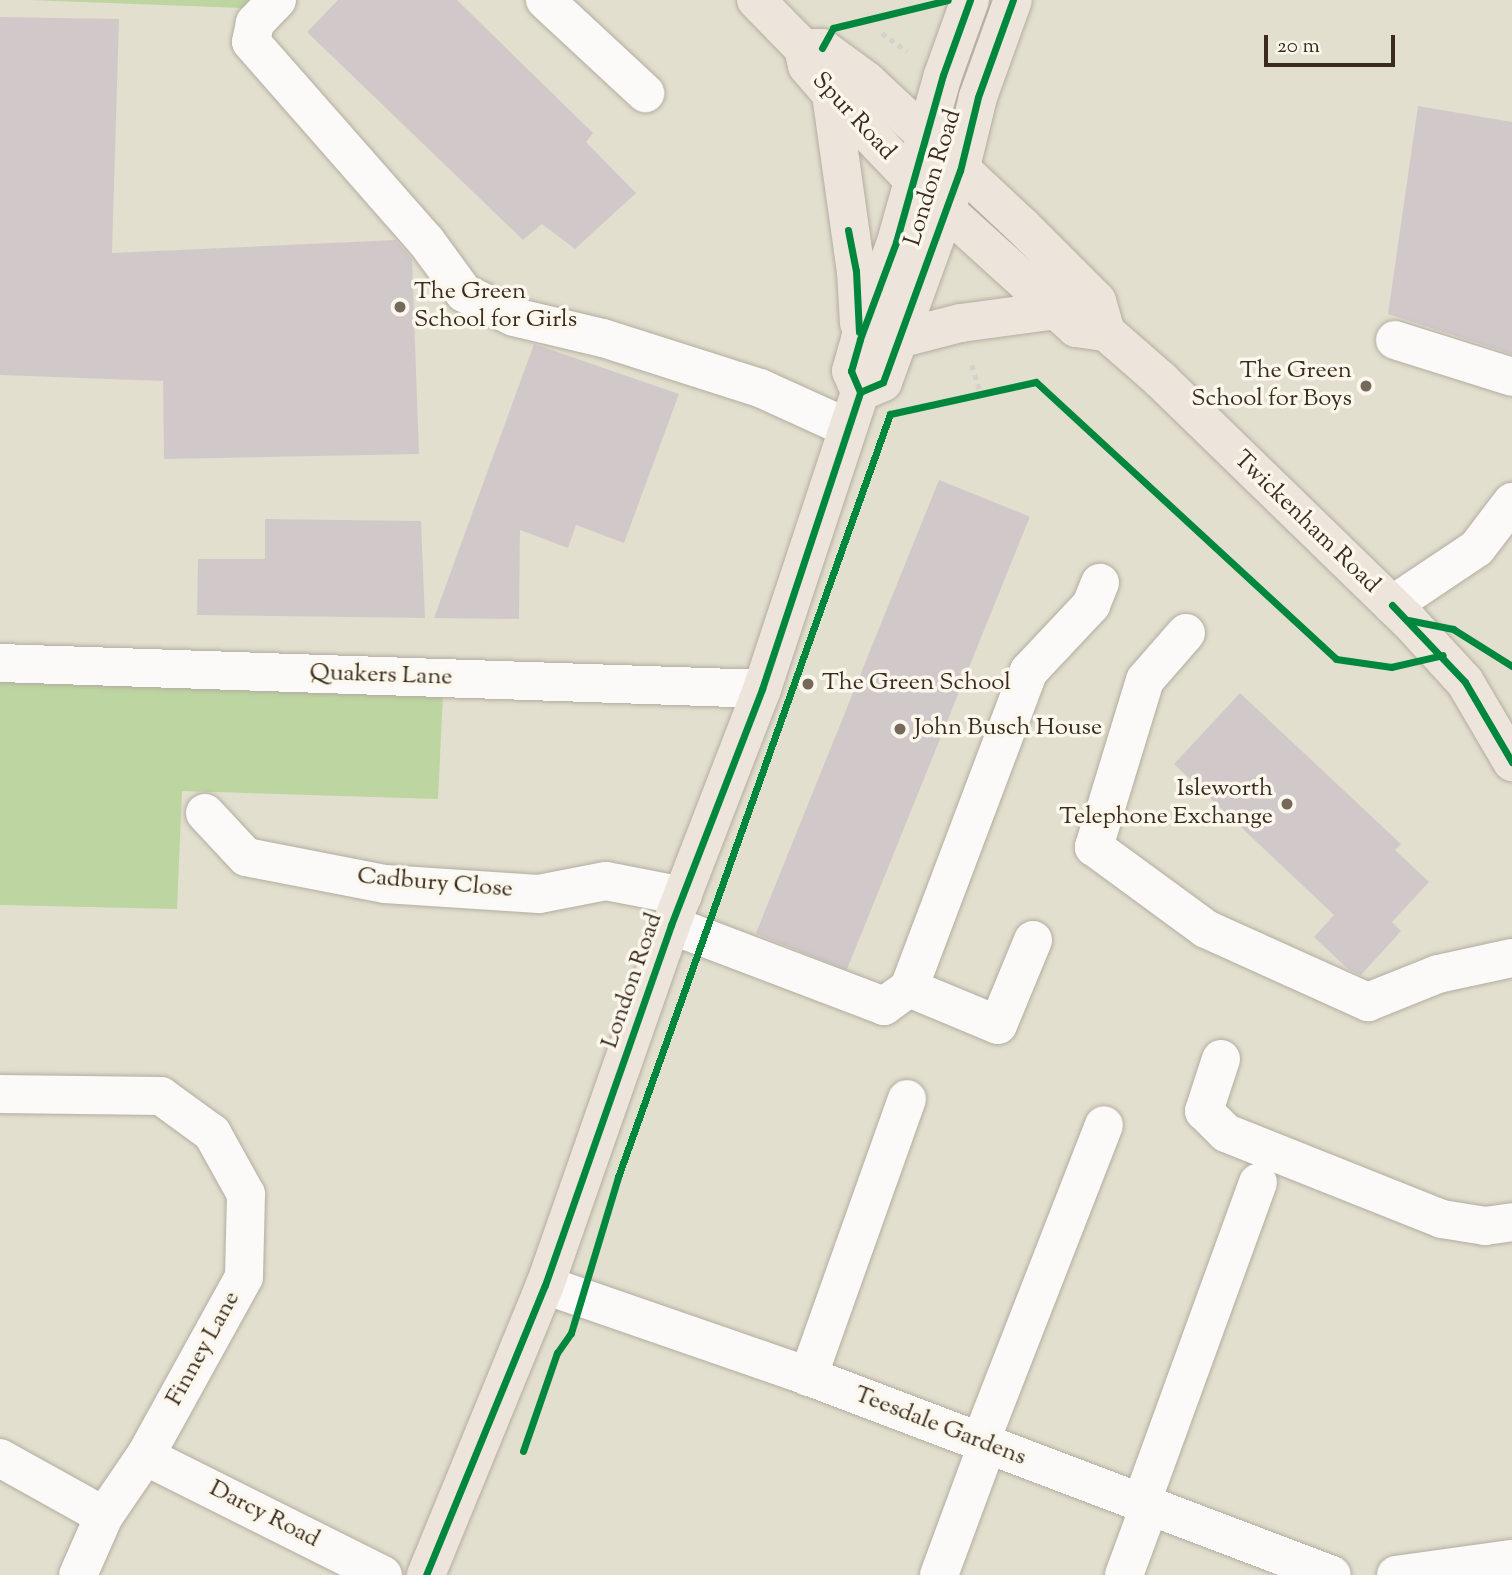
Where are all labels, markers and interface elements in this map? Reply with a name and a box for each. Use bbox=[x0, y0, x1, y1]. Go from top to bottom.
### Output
scale bar bbox=[1267, 21, 1398, 65]
text: 20 m bbox=[1277, 32, 1320, 62]
street label: Spur Road bbox=[805, 67, 901, 167]
street label: London Road bbox=[900, 106, 968, 250]
place label: The Green School for Girls bbox=[414, 279, 577, 335]
marker: The Green School for Girls bbox=[392, 299, 408, 315]
place label: The Green School for Boys bbox=[1191, 358, 1352, 414]
marker: The Green School for Boys bbox=[1358, 378, 1374, 394]
street label: Twickenham Road bbox=[1227, 446, 1385, 600]
street label: Quakers Lane bbox=[309, 659, 453, 693]
place label: The Green School bbox=[822, 670, 1011, 698]
marker: The Green School bbox=[800, 676, 816, 692]
place label: John Busch House bbox=[914, 715, 1102, 743]
marker: John Busch House bbox=[892, 721, 908, 737]
place label: Isleworth Telephone Exchange bbox=[1059, 776, 1273, 832]
marker: Isleworth Telephone Exchange bbox=[1279, 796, 1295, 812]
street label: Cadbury Close bbox=[356, 863, 514, 905]
street label: London Road bbox=[596, 910, 670, 1052]
street label: Finney Lane bbox=[161, 1287, 247, 1411]
street label: Teesdale Gardens bbox=[850, 1381, 1030, 1473]
street label: Darcy Road bbox=[204, 1475, 324, 1555]

